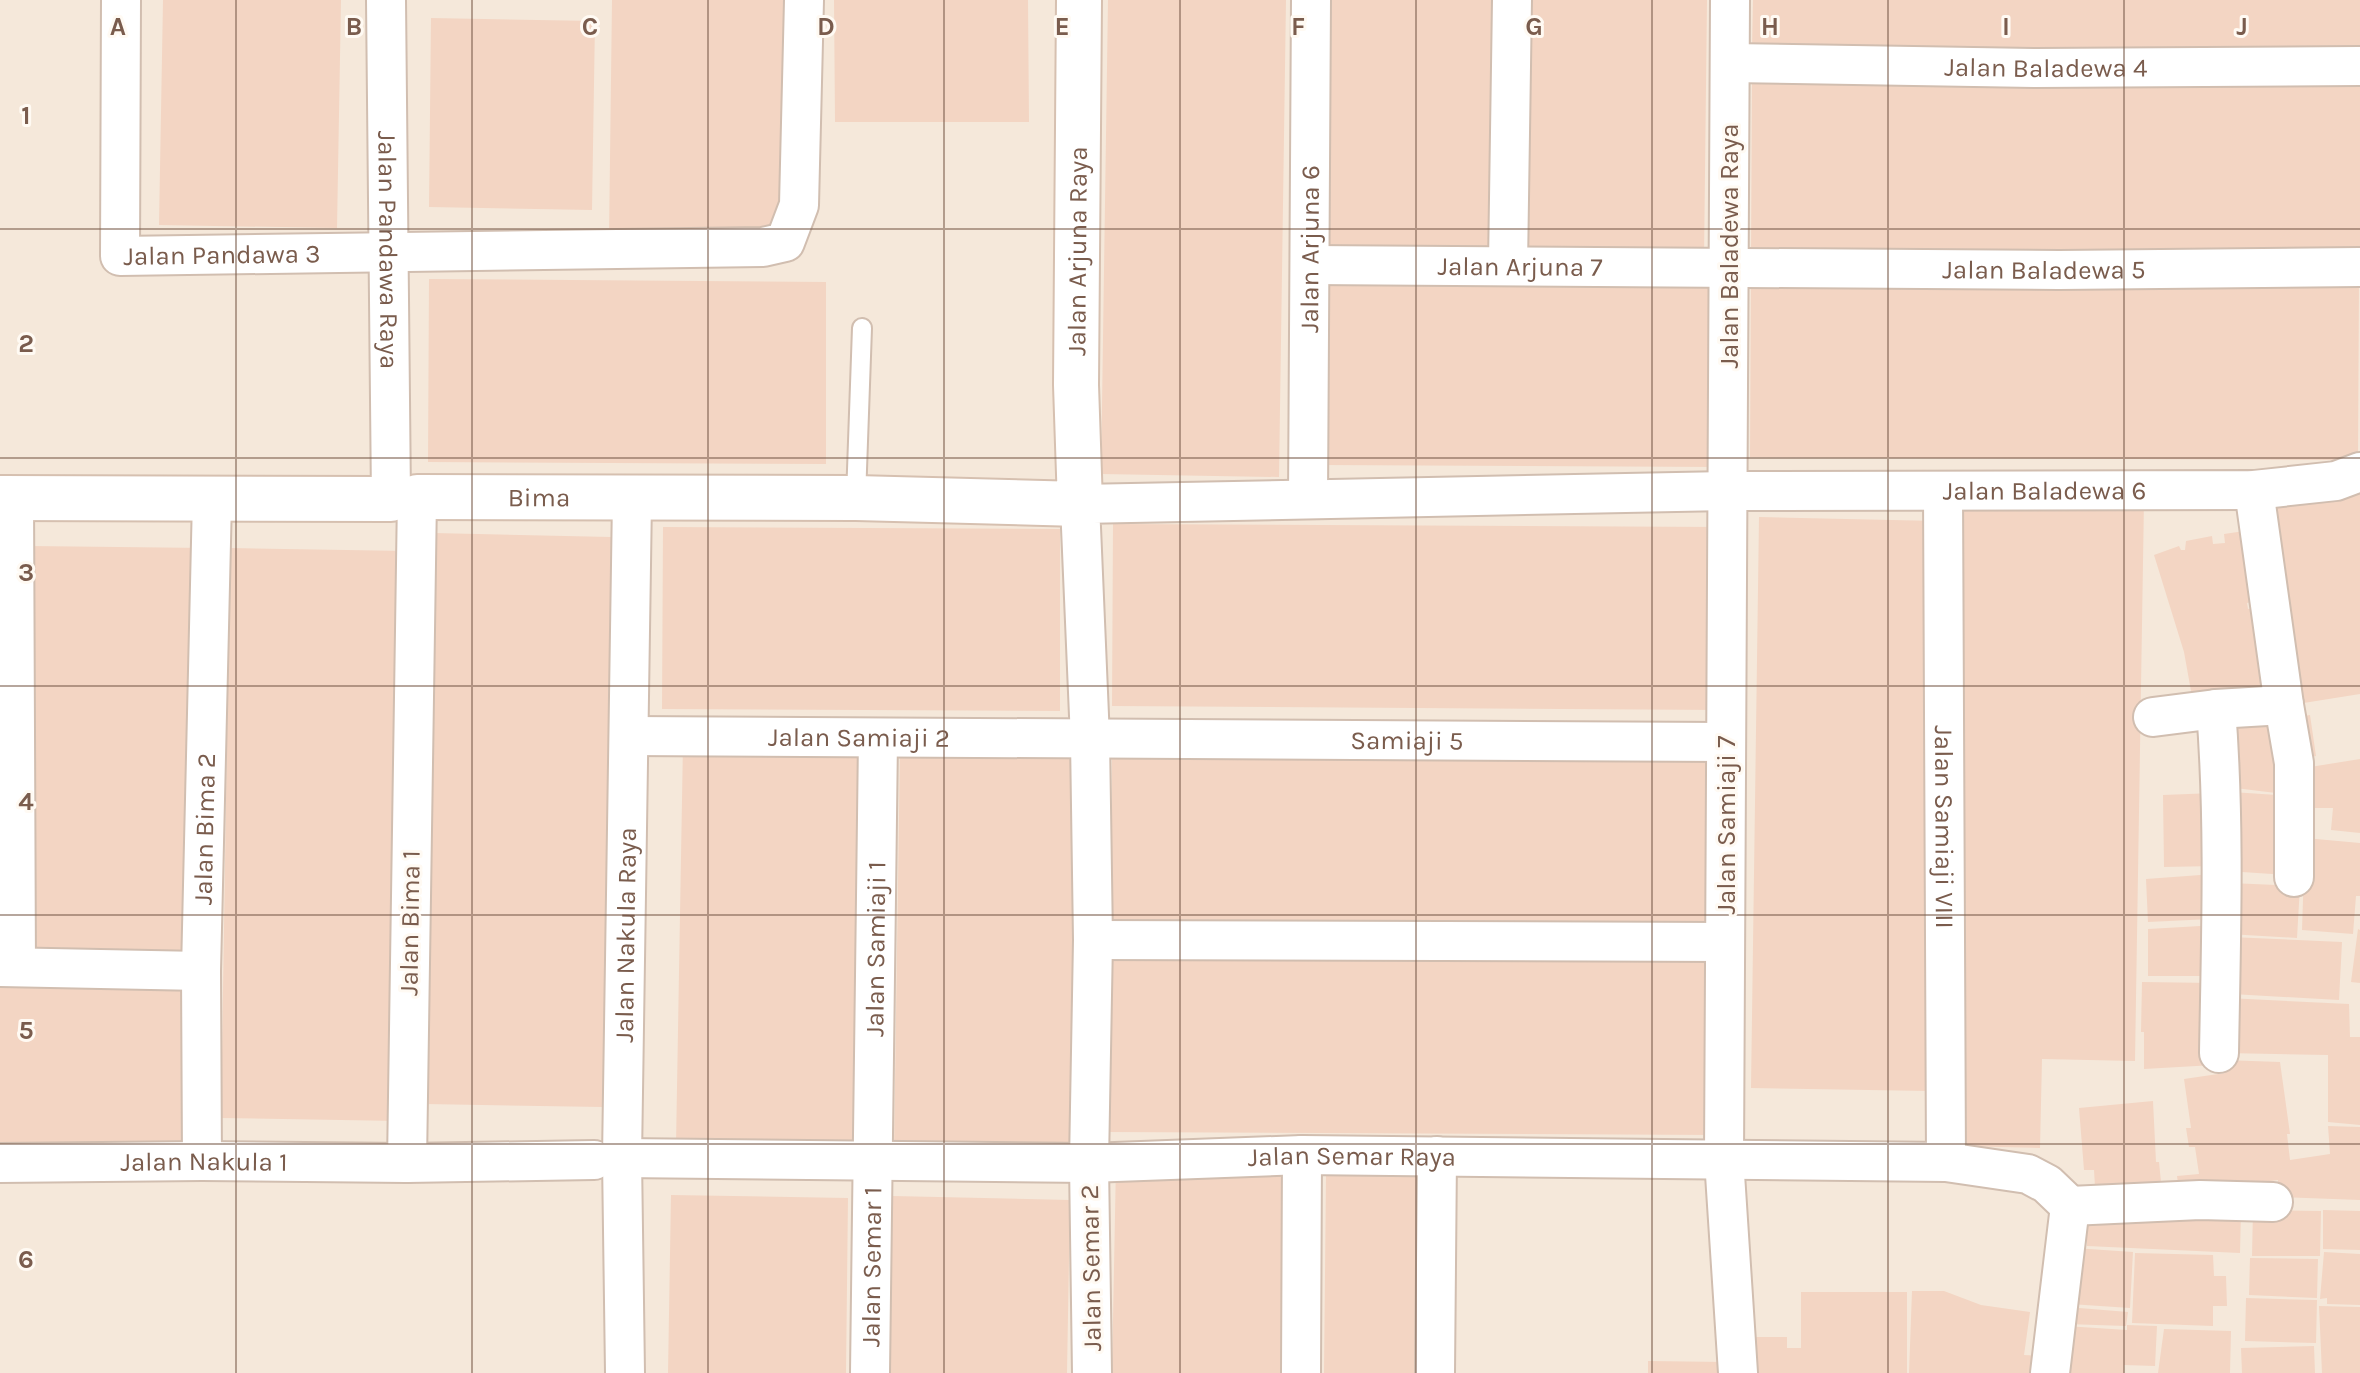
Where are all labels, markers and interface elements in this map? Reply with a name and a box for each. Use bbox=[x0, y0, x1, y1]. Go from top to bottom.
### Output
text: A bbox=[110, 11, 126, 42]
text: B bbox=[346, 11, 362, 42]
text: C bbox=[582, 11, 598, 42]
text: D bbox=[817, 11, 835, 42]
text: E bbox=[1054, 11, 1070, 42]
text: F bbox=[1291, 11, 1305, 42]
text: G bbox=[1525, 11, 1543, 42]
text: H bbox=[1761, 11, 1779, 42]
text: I bbox=[2002, 11, 2010, 42]
text: J bbox=[2236, 11, 2248, 42]
street label: Jalan Baladewa 4 bbox=[1944, 51, 2148, 84]
text: 1 bbox=[21, 100, 31, 131]
street label: Jalan Baladewa Raya bbox=[1714, 123, 1745, 369]
street label: Jalan Pandawa Raya bbox=[372, 131, 405, 369]
street label: Jalan Arjuna Raya bbox=[1061, 146, 1093, 356]
street label: Jalan Arjuna 6 bbox=[1293, 165, 1326, 333]
street label: Jalan Pandawa 3 bbox=[123, 238, 321, 271]
street label: Jalan Arjuna 7 bbox=[1437, 250, 1603, 282]
street label: Jalan Baladewa 5 bbox=[1942, 254, 2146, 286]
text: 2 bbox=[18, 328, 34, 359]
street label: Jalan Baladewa 6 bbox=[1943, 475, 2146, 506]
street label: Bima bbox=[508, 482, 570, 513]
text: 3 bbox=[18, 557, 34, 588]
street label: Jalan Samiaji 2 bbox=[768, 721, 950, 753]
street label: Samiaji 5 bbox=[1350, 724, 1464, 756]
street label: Jalan Samiaji VIII bbox=[1929, 725, 1960, 929]
street label: Jalan Samiaji 7 bbox=[1711, 736, 1742, 914]
street label: Jalan Bima 2 bbox=[187, 753, 222, 905]
text: 4 bbox=[18, 786, 34, 817]
street label: Jalan Nakula Raya bbox=[608, 827, 643, 1043]
street label: Jalan Bima 1 bbox=[393, 850, 427, 996]
street label: Jalan Samiaji 1 bbox=[859, 861, 892, 1037]
text: 5 bbox=[18, 1015, 34, 1046]
street label: Jalan Semar Raya bbox=[1247, 1139, 1456, 1173]
street label: Jalan Nakula 1 bbox=[120, 1145, 288, 1177]
street label: Jalan Semar 2 bbox=[1074, 1184, 1108, 1352]
street label: Jalan Semar 1 bbox=[855, 1187, 888, 1347]
text: 6 bbox=[18, 1244, 34, 1275]

